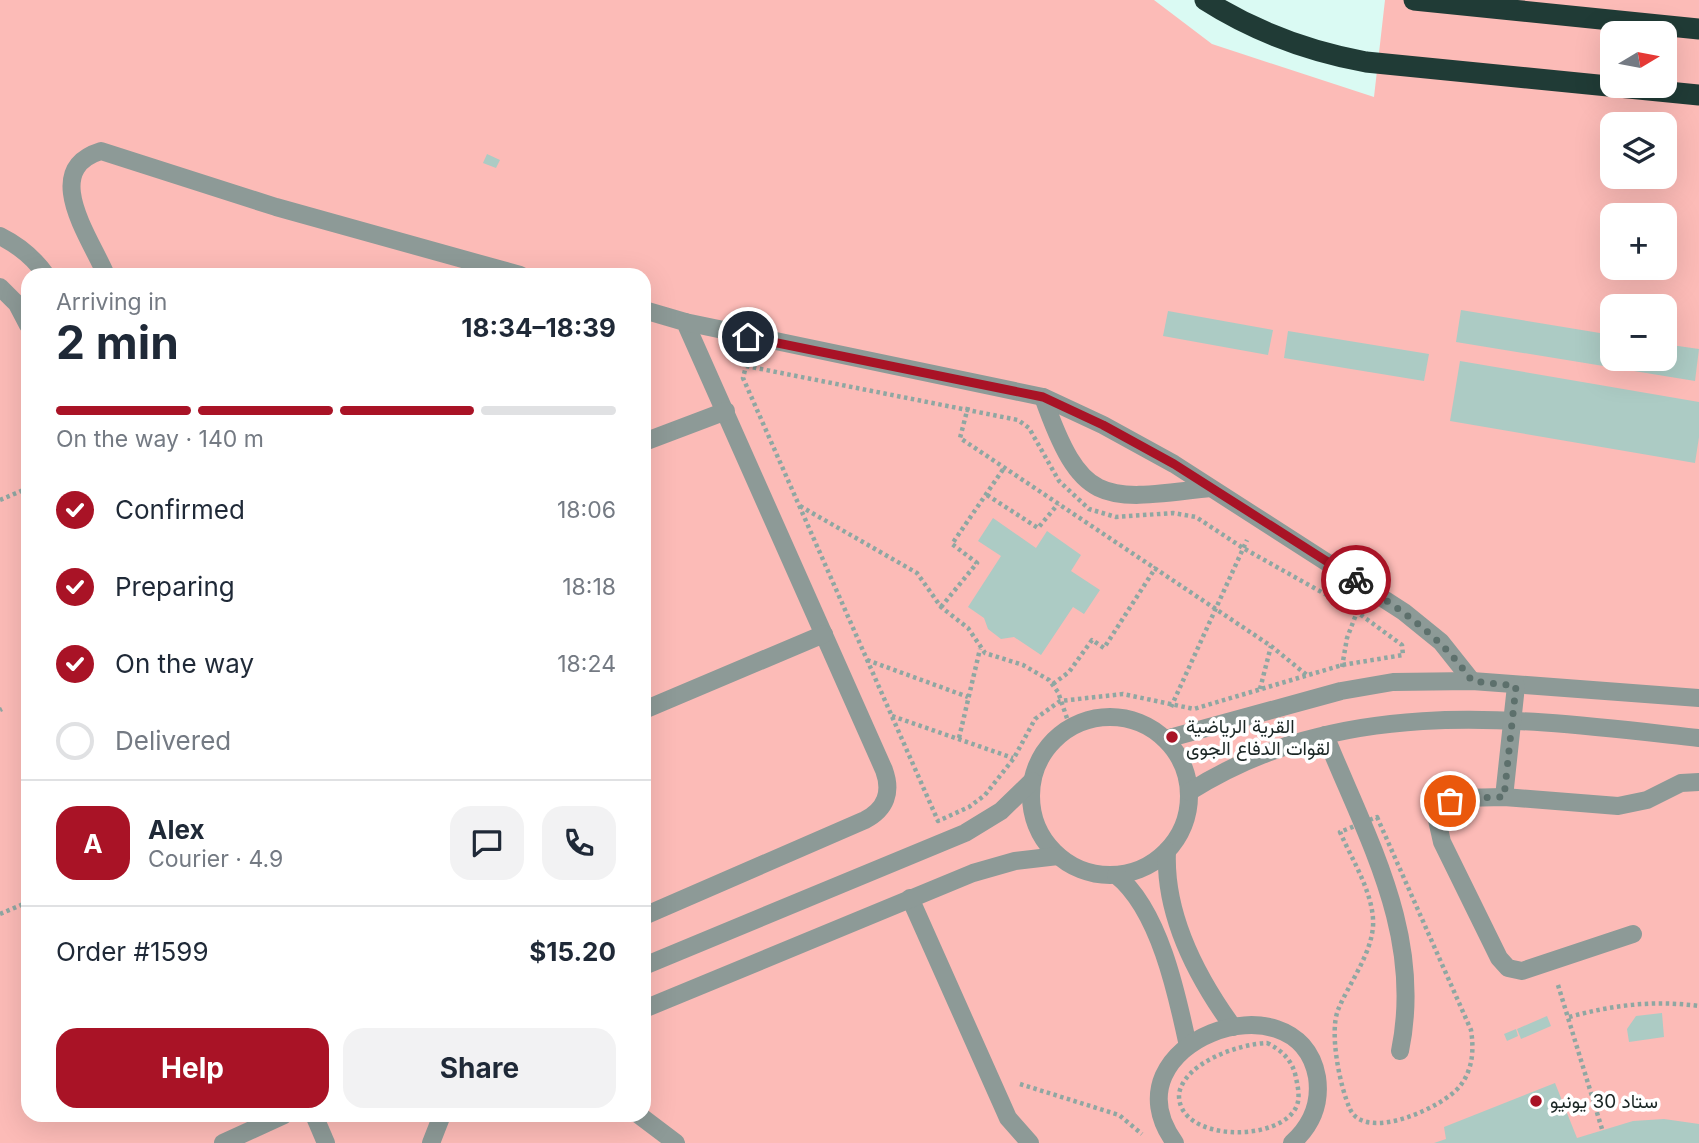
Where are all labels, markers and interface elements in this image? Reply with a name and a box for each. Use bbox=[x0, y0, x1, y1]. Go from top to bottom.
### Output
north arrow bbox=[1600, 21, 1676, 98]
map controls bbox=[1600, 21, 1677, 371]
button: layers bbox=[1600, 112, 1677, 189]
button: + bbox=[1600, 203, 1677, 280]
text: Arriving in bbox=[56, 288, 167, 316]
button: − bbox=[1600, 294, 1677, 371]
pin bbox=[718, 307, 778, 367]
text: 18:34–18:39 bbox=[461, 312, 616, 343]
text: 2 min bbox=[56, 314, 179, 370]
icon: home bbox=[729, 318, 767, 356]
text: On the way · 140 m bbox=[56, 425, 264, 453]
icon: check bbox=[56, 491, 94, 529]
text: Confirmed bbox=[115, 494, 245, 525]
text: 18:06 bbox=[557, 496, 616, 524]
courier bbox=[1321, 545, 1391, 615]
icon: bike bbox=[1337, 561, 1375, 599]
icon: check bbox=[56, 568, 94, 606]
text: Preparing bbox=[115, 571, 235, 602]
text: 18:18 bbox=[562, 573, 616, 601]
icon: check bbox=[56, 645, 94, 683]
text: On the way bbox=[115, 648, 254, 679]
text: 18:24 bbox=[557, 650, 616, 678]
place label: القرية الرياضية لقوات الدفاع الجوى bbox=[1186, 715, 1330, 761]
text: Delivered bbox=[115, 725, 231, 756]
marker: القرية الرياضية لقوات الدفاع الجوى bbox=[1164, 729, 1180, 745]
pin bbox=[1420, 771, 1480, 831]
icon: bag bbox=[1431, 782, 1469, 820]
button: chat bbox=[450, 806, 524, 880]
button: phone bbox=[542, 806, 616, 880]
text: Alex bbox=[148, 814, 205, 845]
text: A bbox=[83, 828, 103, 859]
text: Courier · 4.9 bbox=[148, 845, 283, 873]
text: Order #1599 bbox=[56, 936, 209, 967]
text: $15.20 bbox=[529, 936, 616, 967]
button: Help bbox=[56, 1028, 329, 1108]
button: Share bbox=[343, 1028, 616, 1108]
place label: ستاد 30 يونيو bbox=[1550, 1090, 1658, 1113]
marker: ستاد 30 يونيو bbox=[1528, 1093, 1544, 1109]

